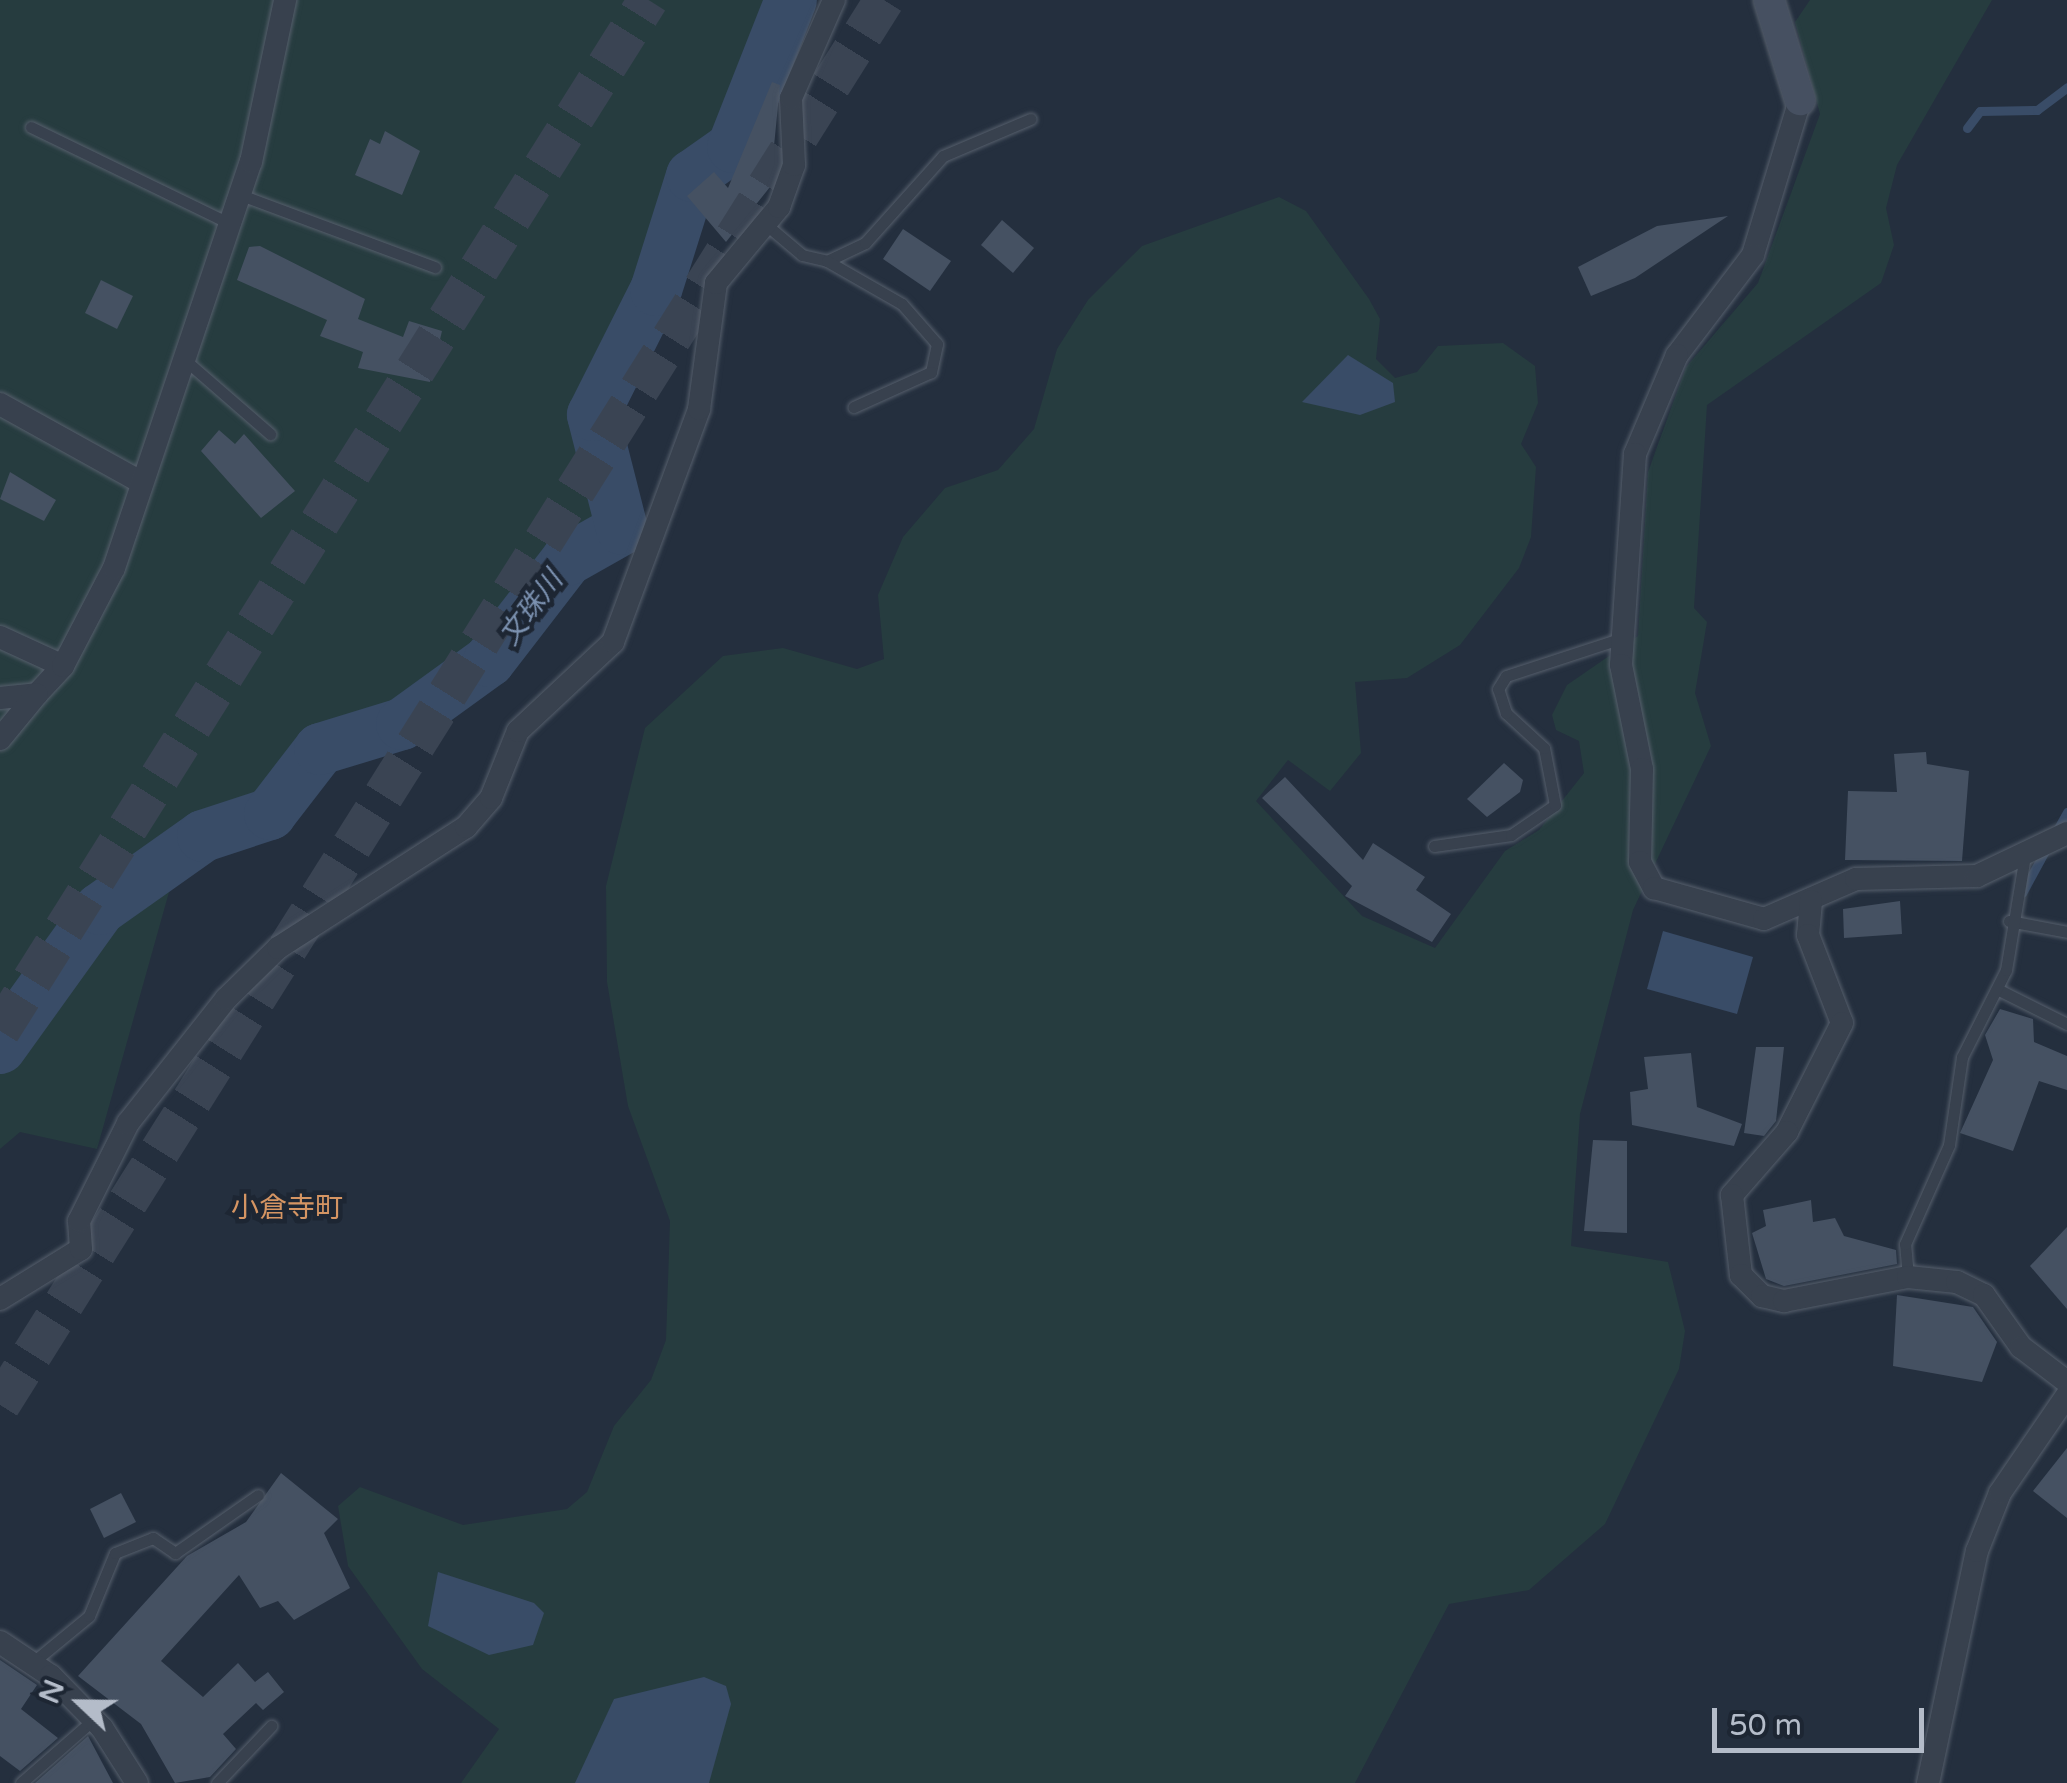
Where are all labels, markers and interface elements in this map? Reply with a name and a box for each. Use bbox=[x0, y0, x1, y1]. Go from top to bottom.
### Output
water label: 文珠川 bbox=[492, 564, 570, 652]
district label: 小倉寺町 bbox=[231, 1191, 343, 1225]
north arrow bbox=[30, 1653, 130, 1753]
text: N bbox=[32, 1675, 72, 1709]
scale bar bbox=[1717, 1688, 1930, 1750]
text: 50 m bbox=[1729, 1707, 1802, 1744]

